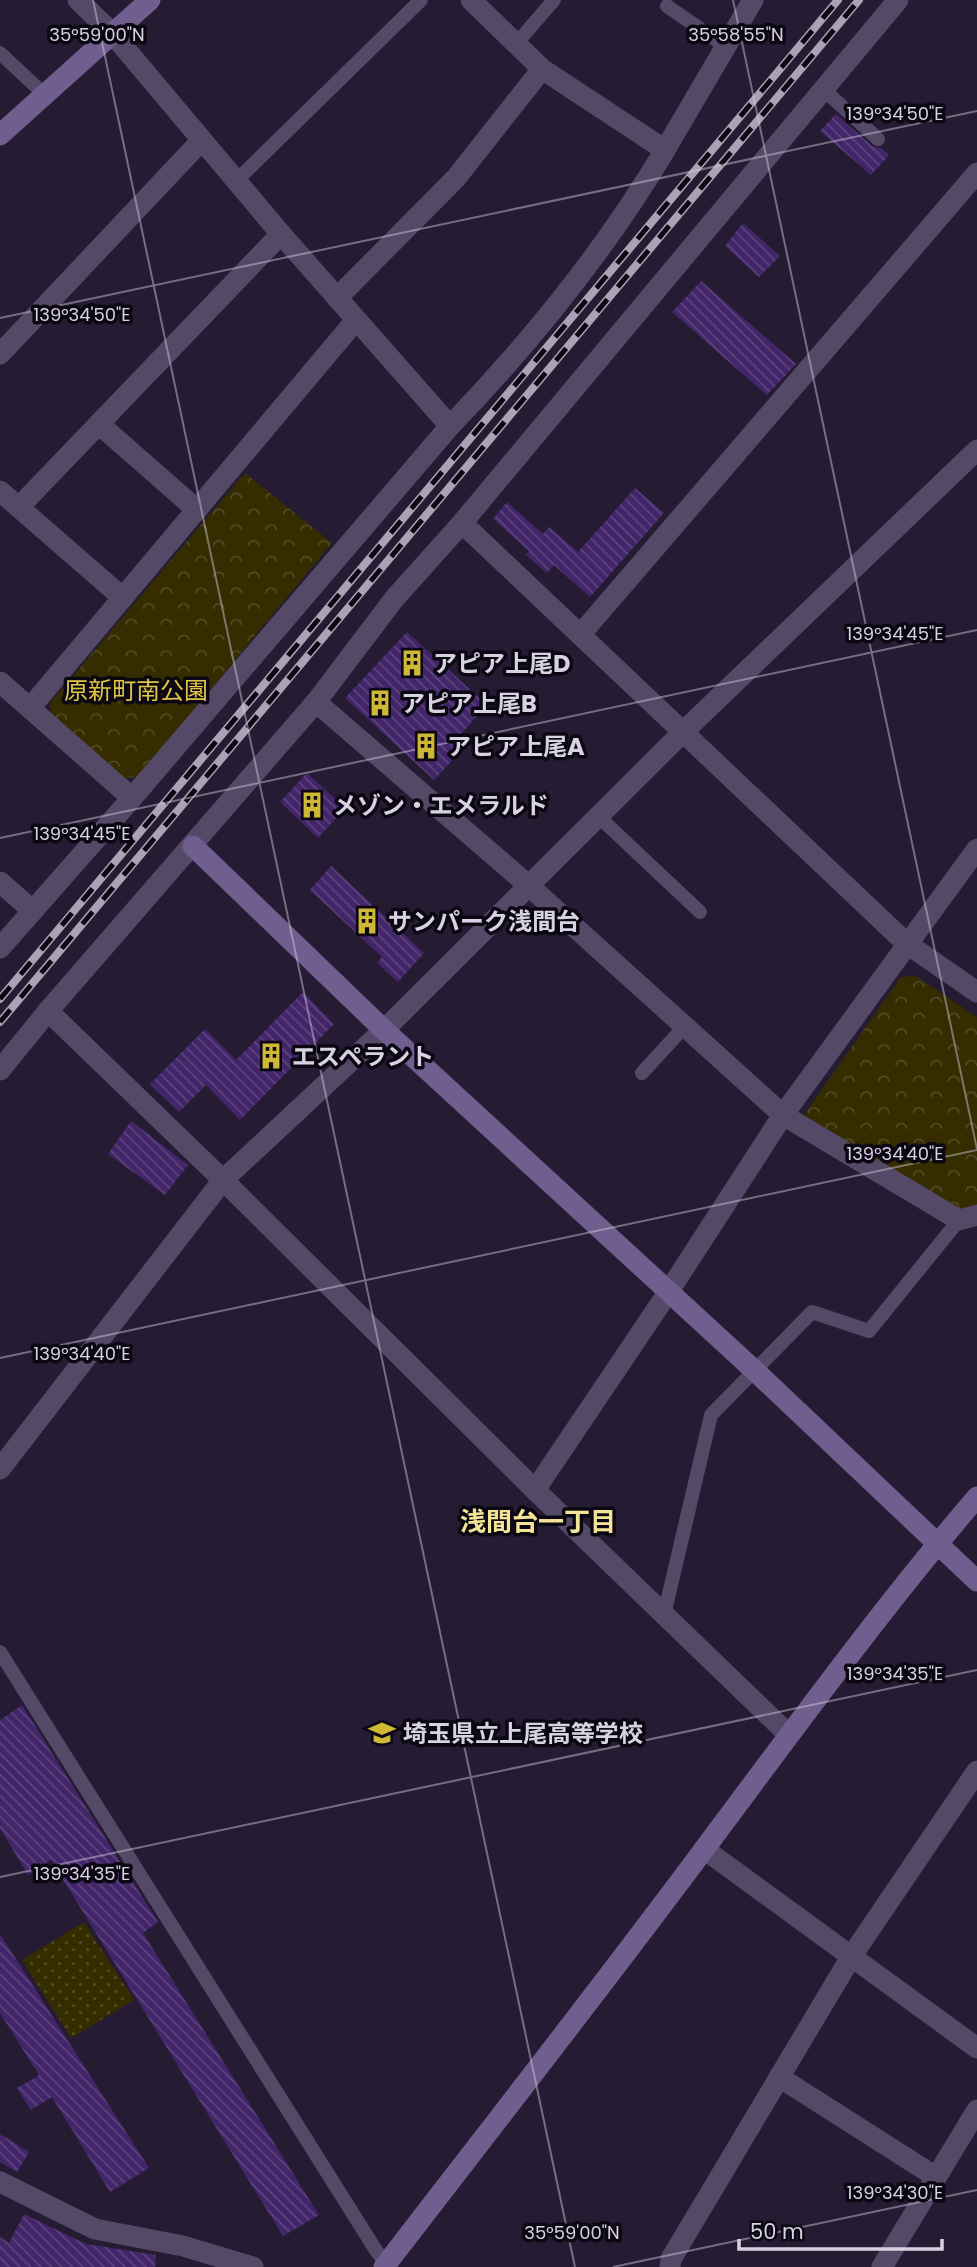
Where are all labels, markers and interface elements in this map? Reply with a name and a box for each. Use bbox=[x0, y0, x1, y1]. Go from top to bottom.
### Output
text: 35°59'00"N bbox=[49, 22, 145, 47]
text: 35°58'55"N bbox=[688, 22, 784, 47]
text: 139°34'50"E bbox=[847, 101, 943, 126]
text: 139°34'50"E bbox=[34, 302, 130, 327]
text: 139°34'45"E bbox=[847, 621, 943, 646]
place label: アピア上尾D bbox=[433, 647, 570, 680]
building icon: アピア上尾D bbox=[397, 648, 427, 678]
park label: 原新町南公園 bbox=[64, 674, 208, 707]
place label: アピア上尾B bbox=[401, 687, 537, 720]
building icon: アピア上尾B bbox=[365, 688, 395, 718]
place label: アピア上尾A bbox=[447, 730, 585, 763]
building icon: アピア上尾A bbox=[411, 731, 441, 761]
place label: メゾン・エメラルド bbox=[333, 789, 549, 822]
building icon: メゾン・エメラルド bbox=[297, 790, 327, 820]
text: 139°34'45"E bbox=[34, 821, 130, 846]
place label: サンパーク浅間台 bbox=[388, 905, 580, 938]
building icon: サンパーク浅間台 bbox=[352, 906, 382, 936]
place label: エスペラント bbox=[292, 1040, 434, 1073]
building icon: エスペラント bbox=[256, 1041, 286, 1071]
text: 139°34'40"E bbox=[847, 1141, 943, 1166]
text: 139°34'40"E bbox=[34, 1341, 130, 1366]
district label: 浅間台一丁目 bbox=[460, 1504, 616, 1540]
text: 139°34'35"E bbox=[847, 1661, 943, 1686]
place label: 埼玉県立上尾高等学校 bbox=[403, 1717, 643, 1750]
school or university icon: 埼玉県立上尾高等学校 bbox=[367, 1718, 397, 1748]
text: 139°34'35"E bbox=[34, 1861, 130, 1886]
text: 139°34'30"E bbox=[847, 2180, 943, 2205]
scale bar bbox=[739, 2208, 942, 2252]
text: 50 m bbox=[750, 2217, 804, 2246]
text: 35°59'00"N bbox=[524, 2220, 620, 2245]

